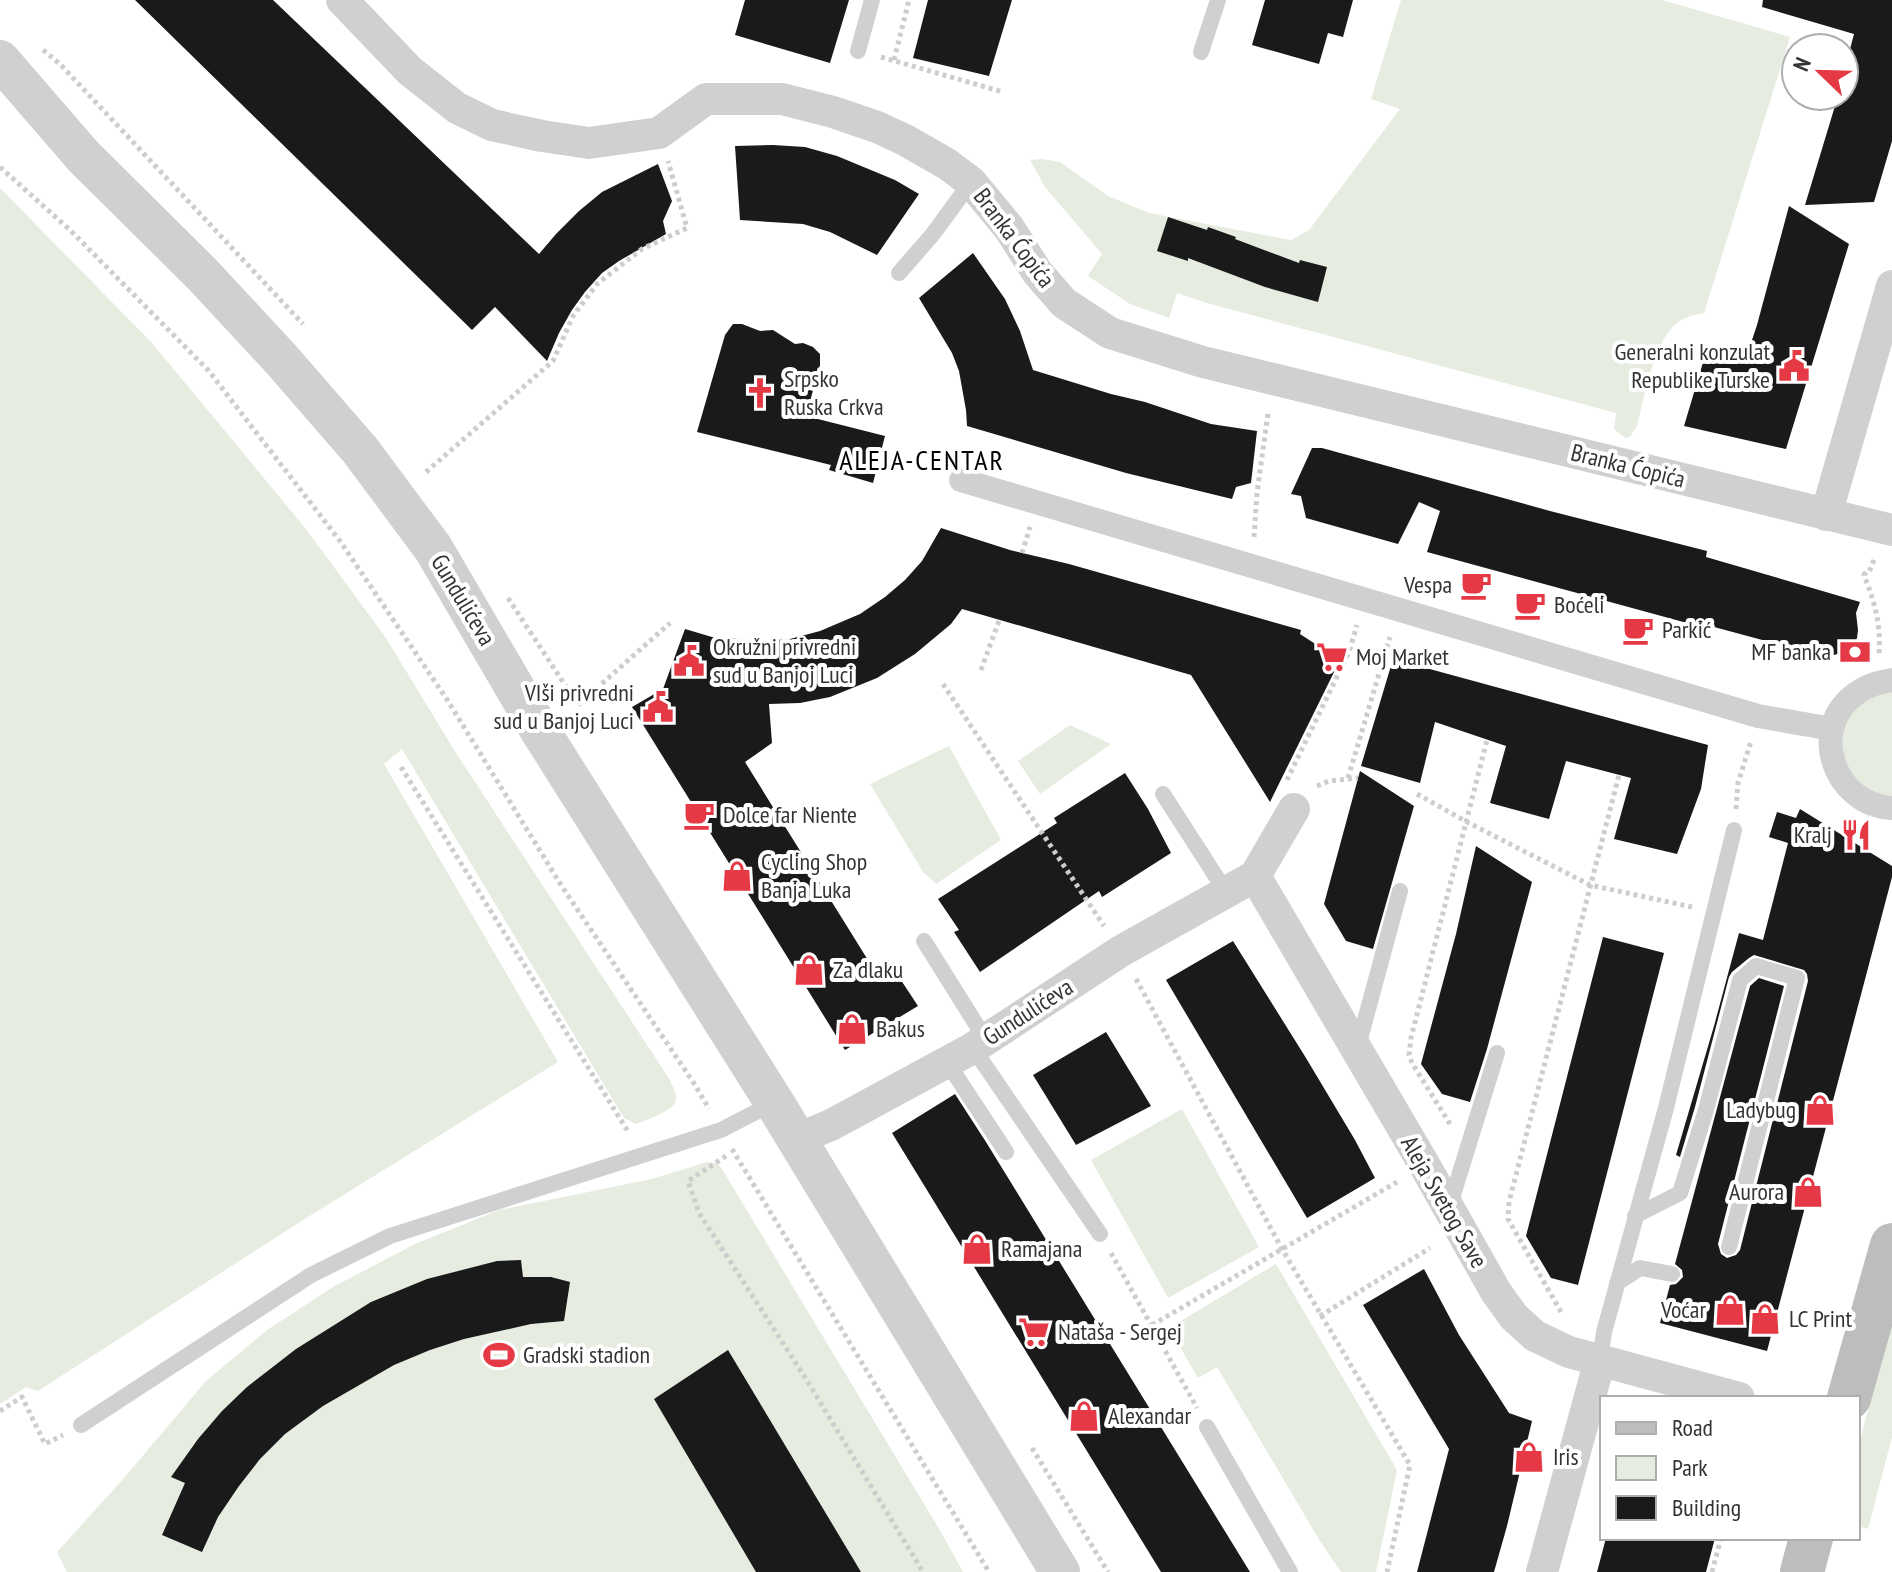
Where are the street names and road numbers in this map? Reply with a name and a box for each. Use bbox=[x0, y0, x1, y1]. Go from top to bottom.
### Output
street label: Branka Ćopića bbox=[967, 182, 1062, 294]
street label: Branka Ćopića bbox=[1568, 436, 1688, 495]
street label: Gundulićeva bbox=[424, 549, 503, 651]
street label: Gundulićeva bbox=[977, 971, 1078, 1052]
street label: Aleja Svetog Save bbox=[1394, 1130, 1495, 1273]

